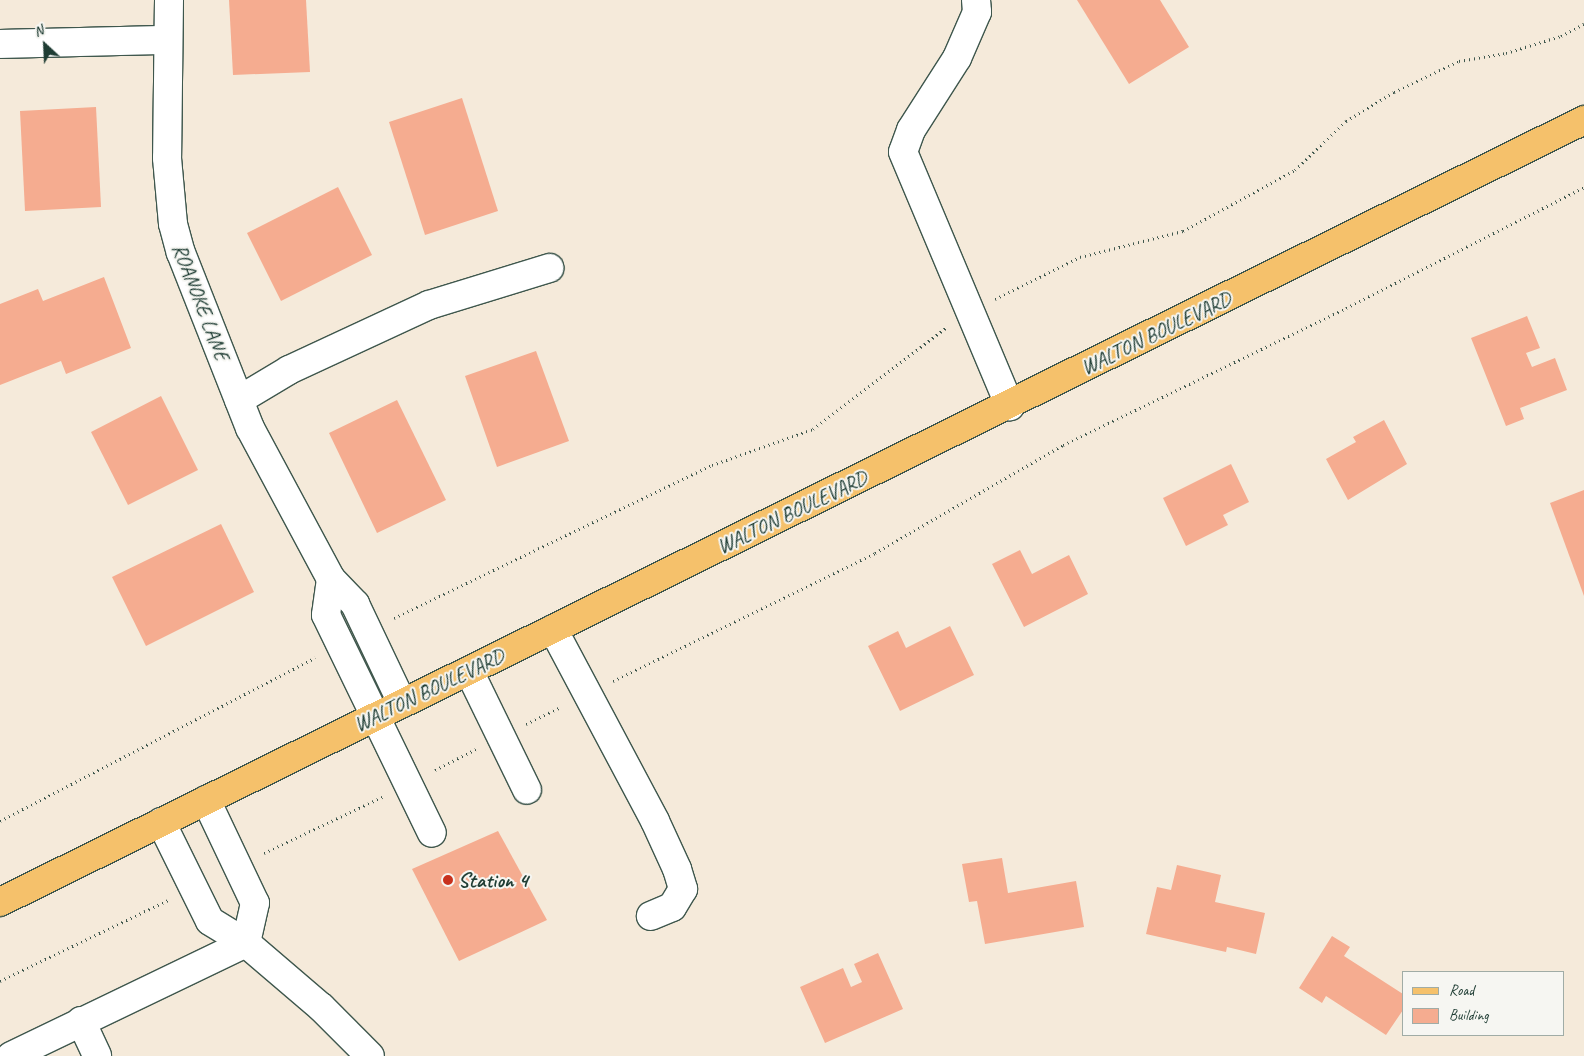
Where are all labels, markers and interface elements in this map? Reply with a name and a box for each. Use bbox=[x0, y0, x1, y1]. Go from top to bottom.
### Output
north arrow bbox=[20, 20, 70, 70]
text: N bbox=[31, 21, 46, 40]
street label: ROANOKE LANE bbox=[167, 240, 235, 364]
street label: WALTON BOULEVARD bbox=[1077, 286, 1235, 380]
street label: WALTON BOULEVARD bbox=[713, 465, 871, 559]
street label: WALTON BOULEVARD bbox=[350, 643, 508, 737]
place label: Station 4 bbox=[458, 867, 528, 893]
marker: Station 4 bbox=[442, 874, 454, 886]
legend bbox=[1402, 971, 1564, 1036]
text: Road bbox=[1449, 981, 1474, 1000]
text: Building bbox=[1449, 1006, 1488, 1025]

